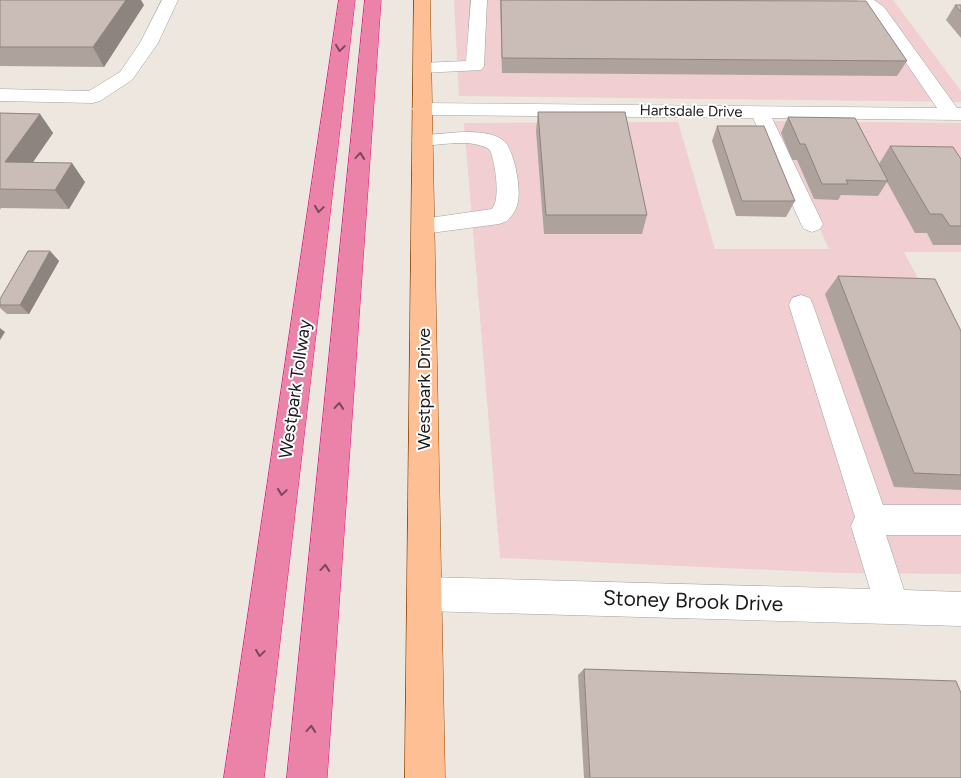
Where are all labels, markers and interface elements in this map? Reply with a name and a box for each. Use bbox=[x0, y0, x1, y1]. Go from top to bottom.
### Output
one-way arrow bbox=[336, 44, 346, 53]
street label: Hartsdale Drive bbox=[639, 101, 743, 121]
one-way arrow bbox=[354, 152, 365, 160]
one-way arrow bbox=[314, 206, 325, 214]
street label: Westpark Tollway bbox=[274, 318, 316, 460]
street label: Westpark Drive bbox=[413, 328, 435, 450]
one-way arrow bbox=[333, 401, 344, 409]
one-way arrow bbox=[277, 488, 288, 496]
one-way arrow bbox=[319, 563, 330, 571]
street label: Stoney Brook Drive bbox=[602, 585, 784, 616]
one-way arrow bbox=[255, 649, 266, 657]
one-way arrow bbox=[306, 725, 317, 733]

